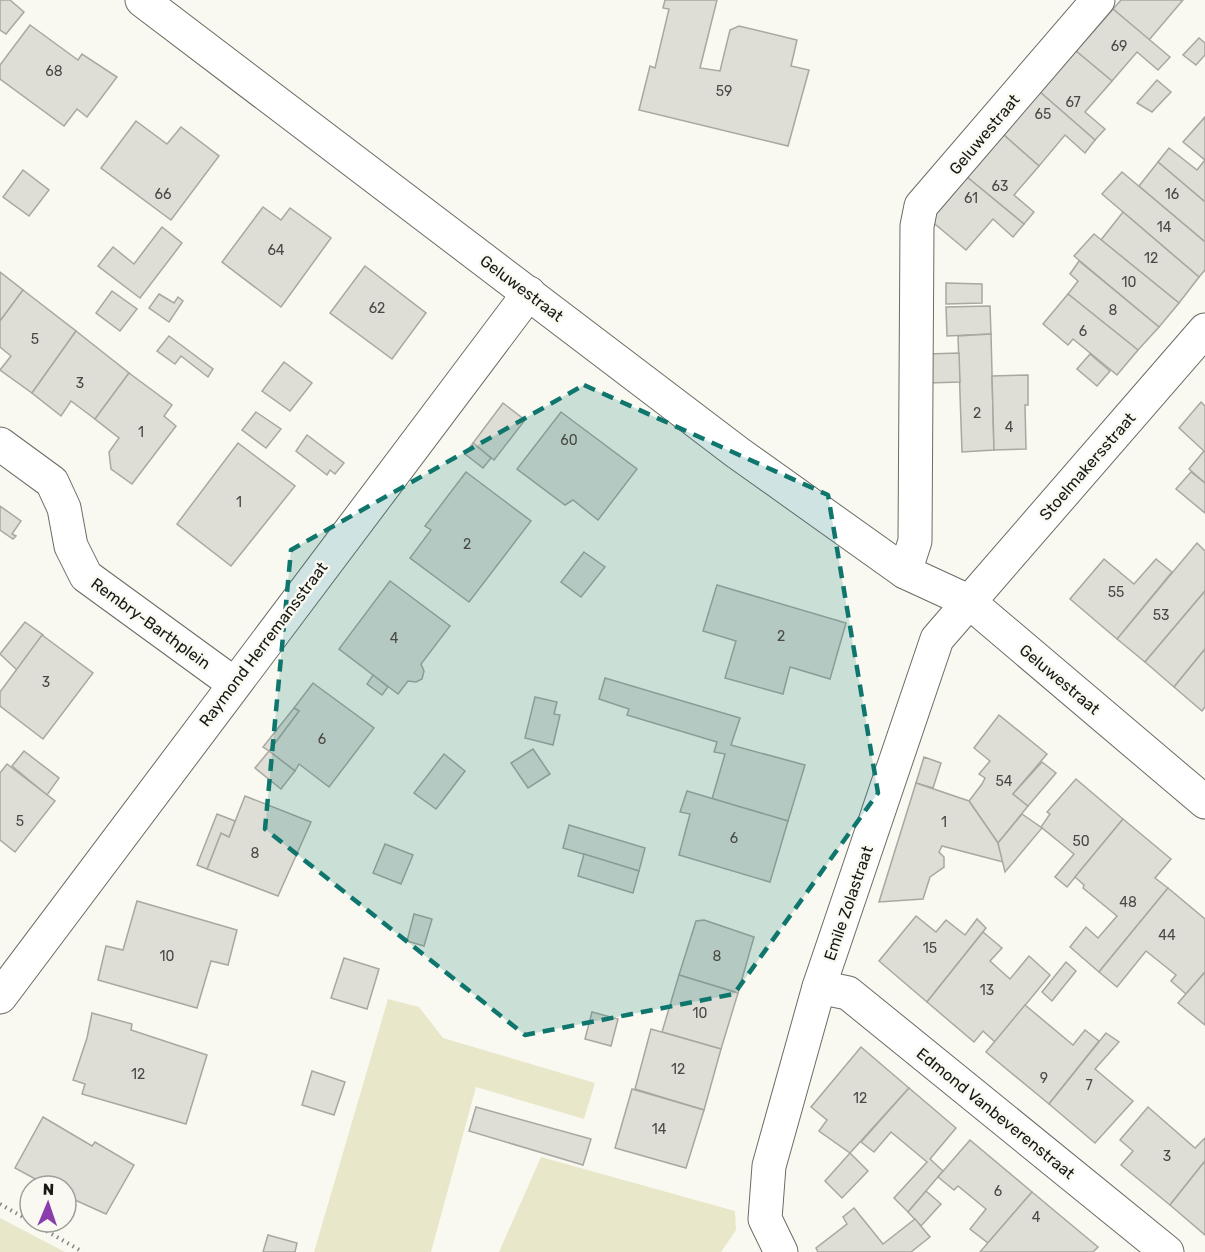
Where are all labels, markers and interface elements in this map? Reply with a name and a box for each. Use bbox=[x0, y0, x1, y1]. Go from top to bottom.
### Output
house number: 69 bbox=[1111, 38, 1127, 55]
house number: 68 bbox=[45, 63, 63, 80]
house number: 59 bbox=[716, 83, 732, 100]
street label: Geluwestraat bbox=[945, 90, 1024, 178]
house number: 67 bbox=[1065, 94, 1081, 111]
house number: 65 bbox=[1035, 106, 1051, 123]
house number: 63 bbox=[992, 178, 1008, 195]
house number: 66 bbox=[155, 186, 171, 203]
house number: 16 bbox=[1165, 186, 1179, 203]
house number: 61 bbox=[964, 190, 978, 207]
house number: 14 bbox=[1157, 219, 1172, 236]
house number: 64 bbox=[267, 242, 285, 259]
house number: 12 bbox=[1144, 250, 1158, 267]
street label: Geluwestraat bbox=[476, 251, 567, 326]
house number: 10 bbox=[1122, 274, 1137, 291]
house number: 62 bbox=[369, 300, 385, 317]
house number: 8 bbox=[1109, 302, 1118, 319]
house number: 6 bbox=[1079, 323, 1087, 340]
house number: 5 bbox=[31, 331, 39, 348]
house number: 3 bbox=[76, 375, 84, 392]
house number: 2 bbox=[973, 405, 981, 422]
street label: Stoelmakersstraat bbox=[1035, 409, 1139, 524]
house number: 4 bbox=[1005, 419, 1014, 436]
house number: 1 bbox=[138, 424, 144, 441]
house number: 60 bbox=[560, 432, 578, 449]
house number: 1 bbox=[236, 494, 242, 511]
house number: 2 bbox=[463, 536, 471, 553]
street label: Raymond Herremansstraat bbox=[195, 558, 331, 730]
street label: Rembry-Barthplein bbox=[87, 574, 214, 673]
house number: 55 bbox=[1108, 584, 1124, 601]
house number: 53 bbox=[1153, 607, 1169, 624]
house number: 2 bbox=[777, 628, 785, 645]
house number: 4 bbox=[390, 630, 399, 647]
street label: Geluwestraat bbox=[1016, 640, 1104, 719]
house number: 3 bbox=[42, 674, 50, 691]
house number: 6 bbox=[318, 731, 326, 748]
house number: 54 bbox=[995, 773, 1013, 790]
house number: 5 bbox=[16, 813, 24, 830]
house number: 1 bbox=[941, 814, 947, 831]
house number: 6 bbox=[730, 830, 738, 847]
house number: 50 bbox=[1072, 833, 1090, 850]
street label: Emile Zolastraat bbox=[820, 843, 877, 963]
house number: 8 bbox=[251, 845, 260, 862]
house number: 48 bbox=[1119, 894, 1137, 911]
house number: 44 bbox=[1158, 927, 1176, 944]
house number: 15 bbox=[923, 940, 937, 957]
house number: 10 bbox=[160, 948, 175, 965]
house number: 8 bbox=[713, 948, 722, 965]
house number: 13 bbox=[980, 982, 994, 999]
house number: 10 bbox=[693, 1005, 708, 1022]
street label: Edmond Vanbeverenstraat bbox=[913, 1044, 1079, 1183]
house number: 12 bbox=[671, 1061, 685, 1078]
house number: 12 bbox=[131, 1066, 145, 1083]
house number: 9 bbox=[1040, 1070, 1048, 1087]
house number: 7 bbox=[1085, 1077, 1093, 1094]
house number: 12 bbox=[853, 1090, 867, 1107]
house number: 14 bbox=[652, 1121, 667, 1138]
house number: 3 bbox=[1163, 1148, 1171, 1165]
north arrow bbox=[18, 1174, 78, 1234]
text: N bbox=[42, 1180, 55, 1199]
house number: 6 bbox=[994, 1183, 1002, 1200]
house number: 4 bbox=[1032, 1209, 1041, 1226]

